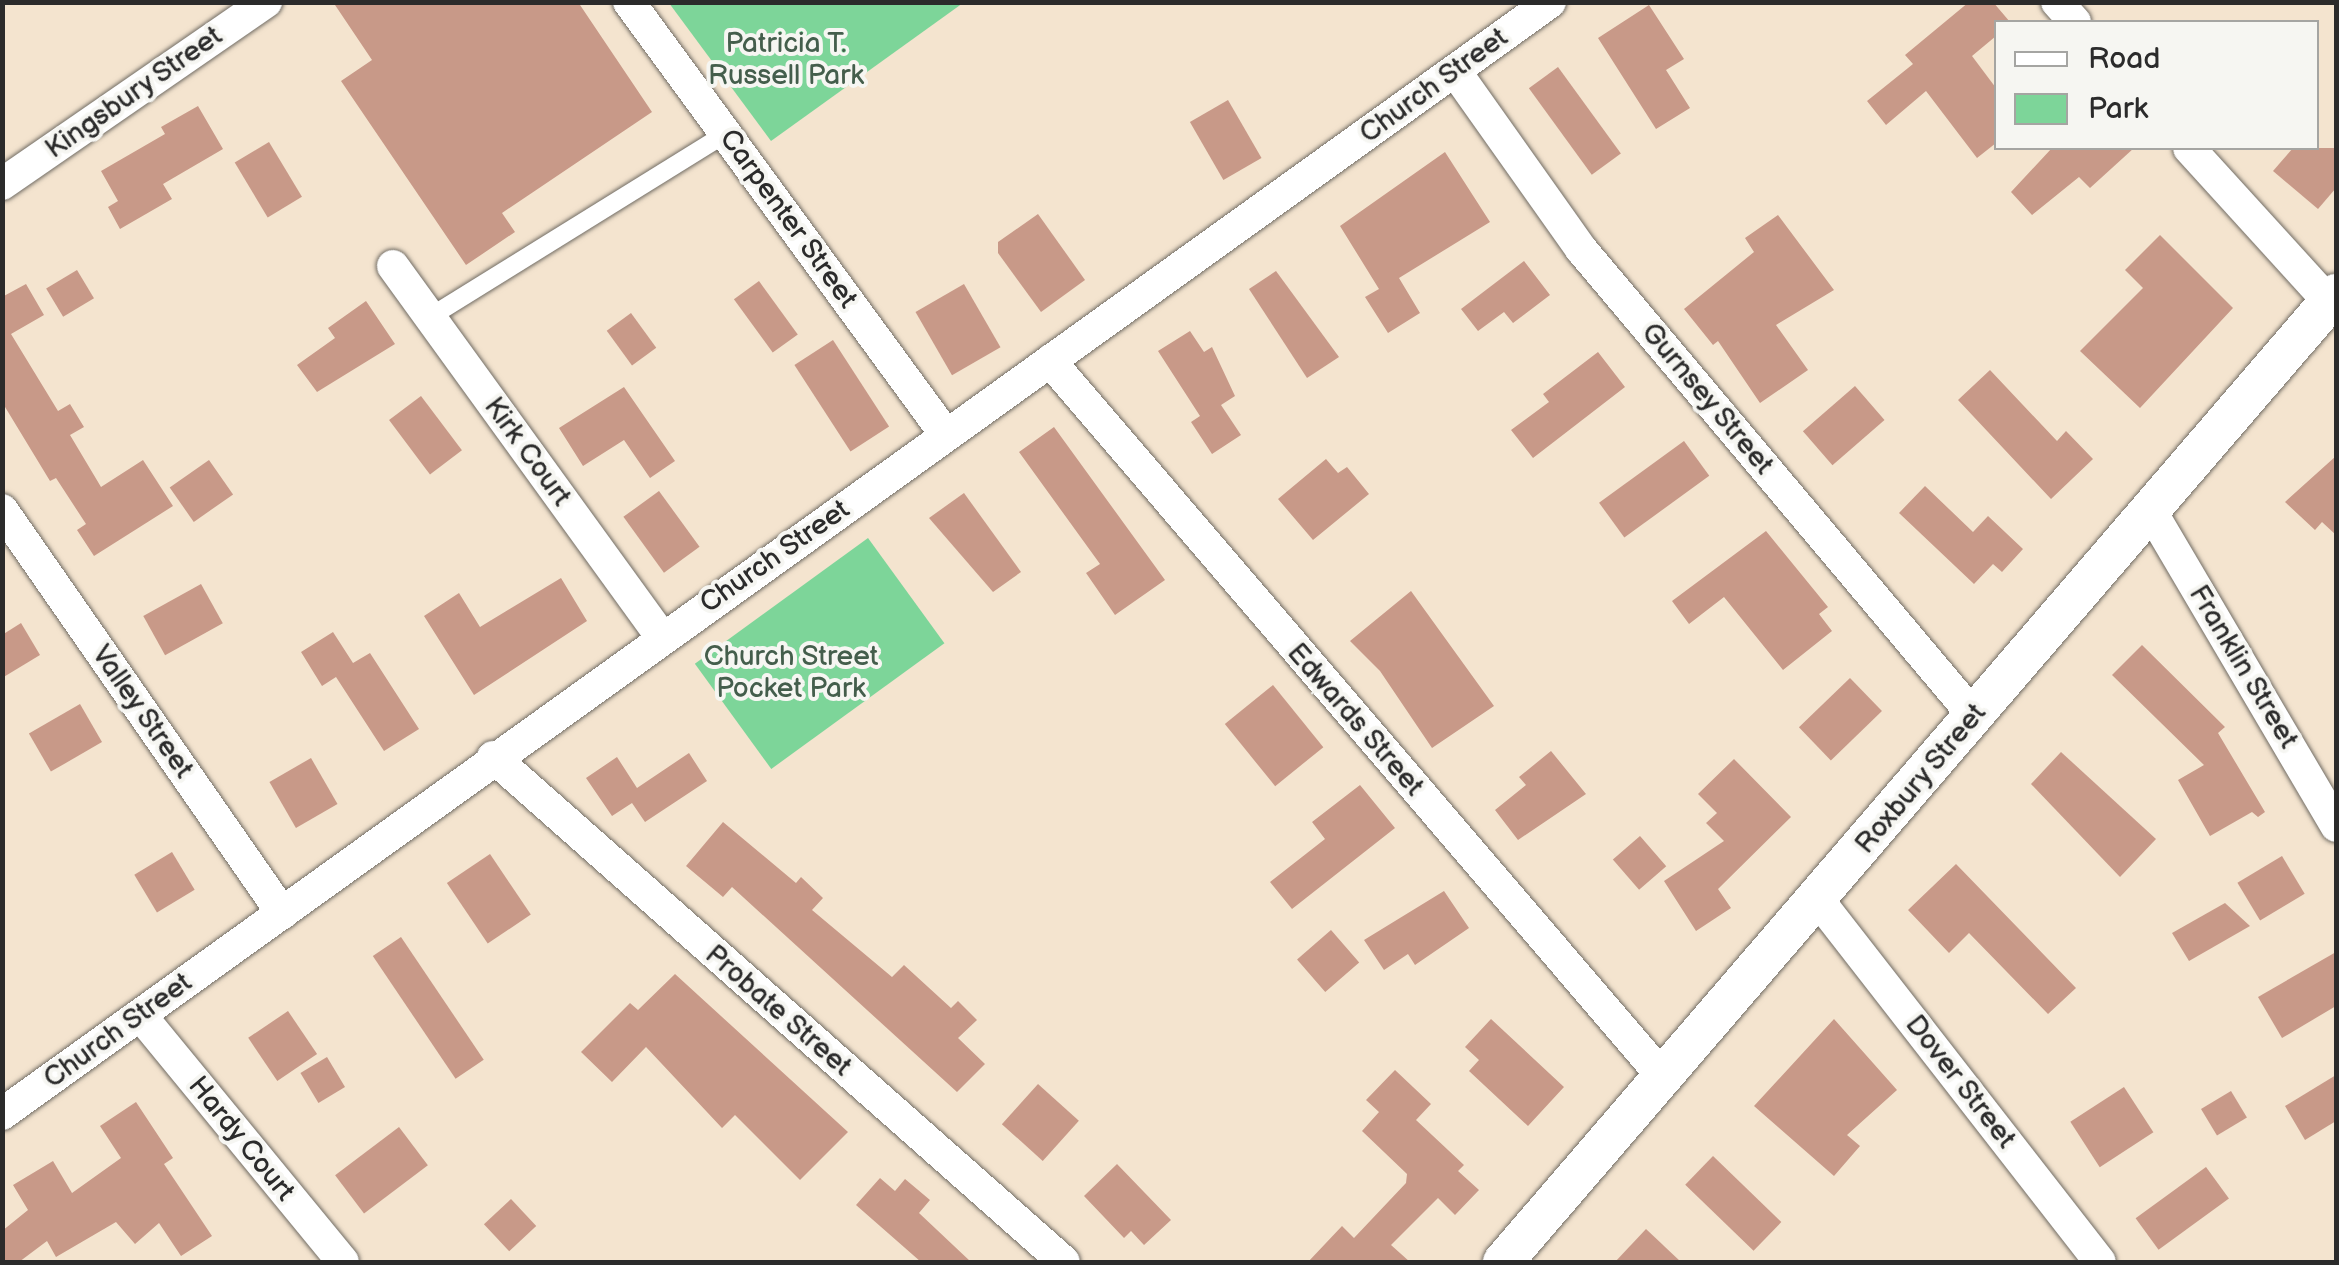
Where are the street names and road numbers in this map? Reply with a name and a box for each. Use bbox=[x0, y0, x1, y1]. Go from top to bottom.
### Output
street label: Kingsbury Street bbox=[38, 19, 230, 167]
street label: Church Street bbox=[1353, 21, 1515, 151]
street label: Carpenter Street bbox=[712, 123, 864, 315]
street label: Gurnsey Street bbox=[1633, 316, 1781, 482]
street label: Kirk Court bbox=[476, 391, 578, 513]
street label: Church Street bbox=[694, 493, 856, 621]
street label: Franklin Street bbox=[2181, 579, 2305, 755]
street label: Edwards Street bbox=[1279, 637, 1431, 803]
street label: Valley Street bbox=[83, 638, 201, 786]
street label: Roxbury Street bbox=[1848, 696, 1994, 862]
street label: Probate Street bbox=[698, 938, 858, 1084]
street label: Church Street bbox=[37, 966, 199, 1096]
street label: Dover Street bbox=[1897, 1009, 2023, 1155]
street label: Hardy Court bbox=[180, 1069, 302, 1209]

